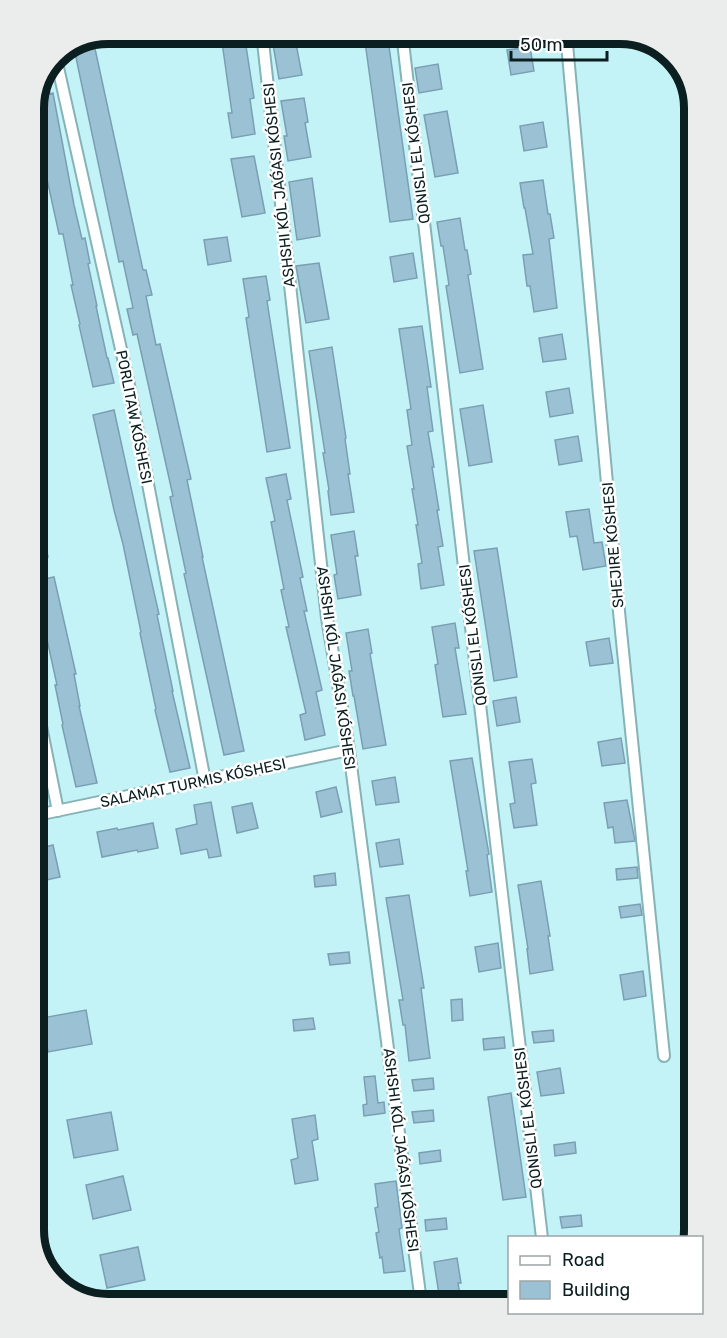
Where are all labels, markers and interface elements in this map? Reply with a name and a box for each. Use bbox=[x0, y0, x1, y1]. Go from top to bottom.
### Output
scale bar bbox=[511, 24, 607, 62]
text: 50 m bbox=[520, 34, 563, 56]
street label: QONISLI EL KÓSHESI bbox=[398, 81, 434, 225]
street label: ASHSHI KÓL JAǴASI KÓSHESI bbox=[259, 82, 299, 288]
street label: PORLITAW KÓSHESI bbox=[112, 349, 156, 485]
street label: SHEJIRE KÓSHESI bbox=[599, 481, 627, 609]
street label: QONISLI EL KÓSHESI bbox=[455, 563, 491, 707]
street label: ASHSHI KÓL JAǴASI KÓSHESI bbox=[313, 565, 359, 771]
street label: SALAMAT TURMIS KÓSHESI bbox=[98, 755, 288, 811]
street label: QONISLI EL KÓSHESI bbox=[510, 1046, 546, 1190]
street label: ASHSHI KÓL JAǴASI KÓSHESI bbox=[380, 1047, 422, 1253]
legend bbox=[508, 1236, 703, 1314]
text: Road bbox=[562, 1249, 605, 1271]
text: Building bbox=[562, 1279, 630, 1301]

